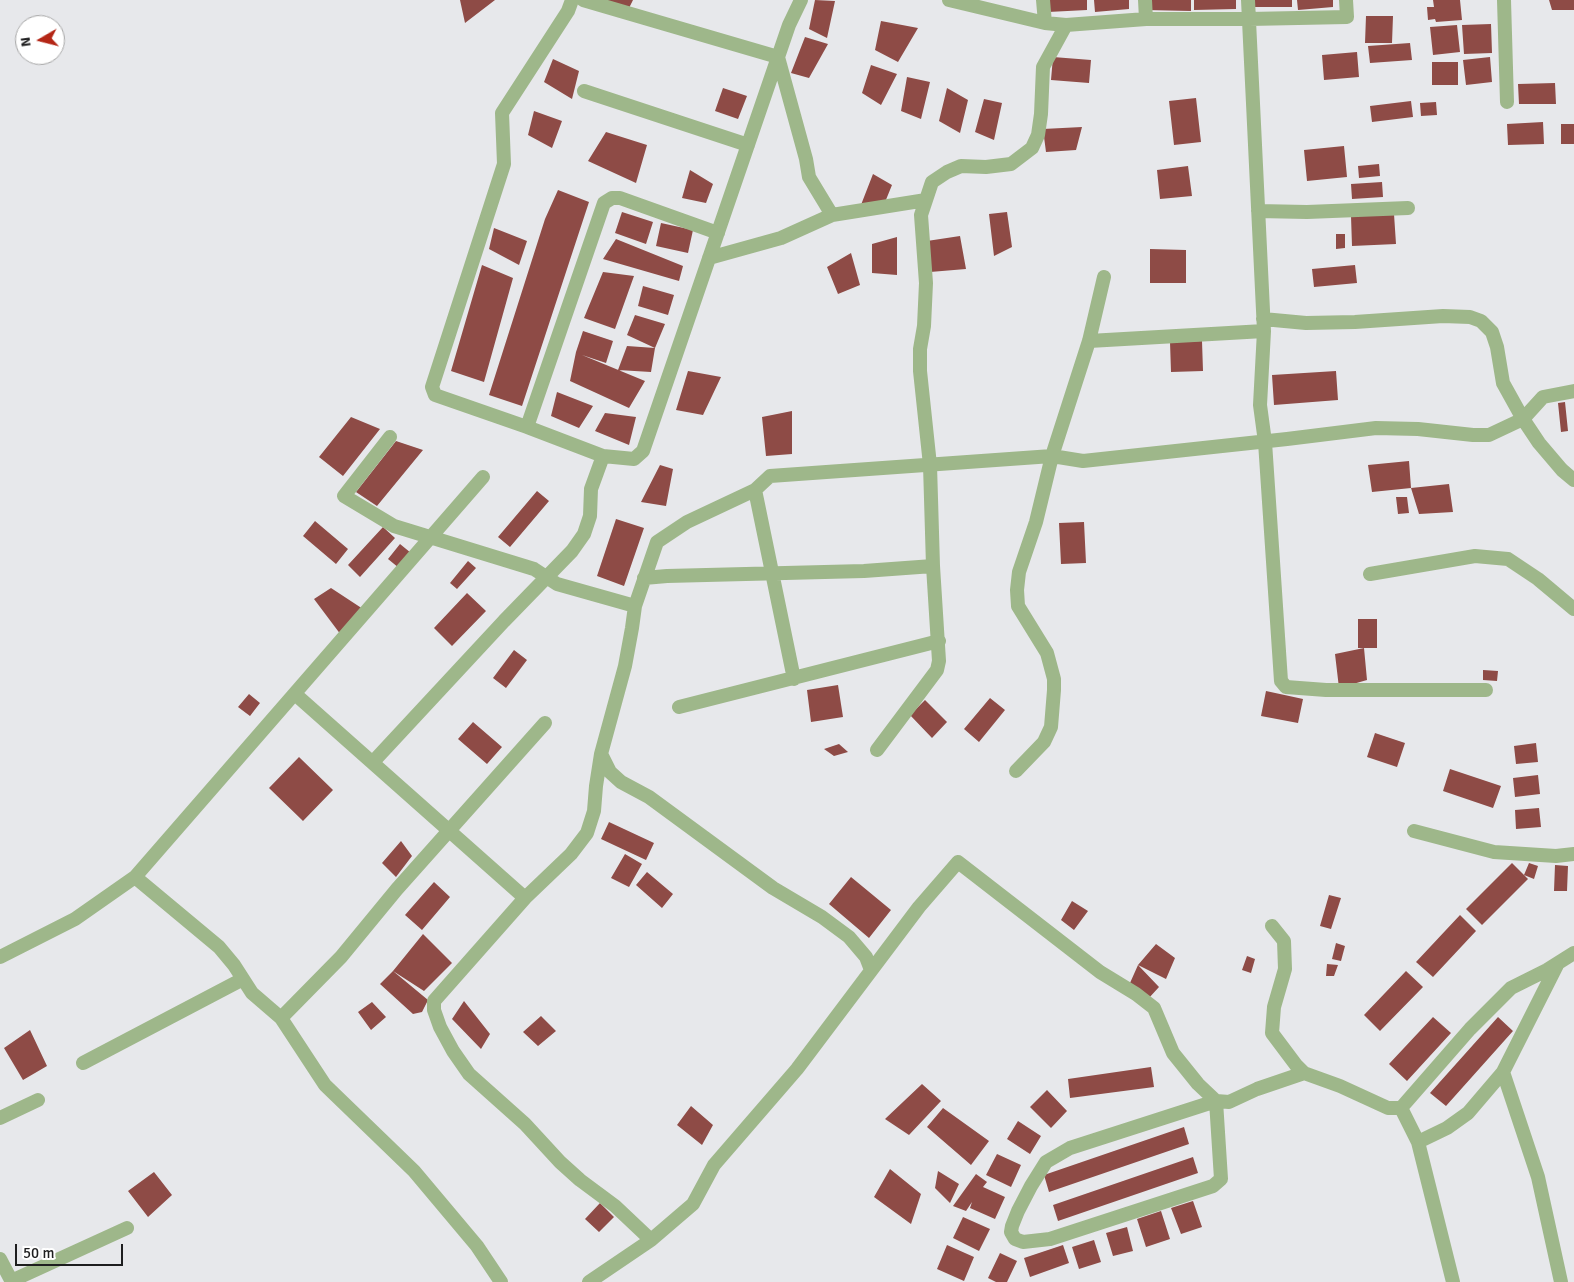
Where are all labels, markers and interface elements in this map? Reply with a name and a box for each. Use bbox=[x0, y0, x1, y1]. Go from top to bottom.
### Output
north arrow bbox=[15, 15, 65, 65]
text: N bbox=[17, 36, 35, 48]
scale bar bbox=[18, 1234, 125, 1266]
text: 50 m bbox=[23, 1244, 54, 1262]

